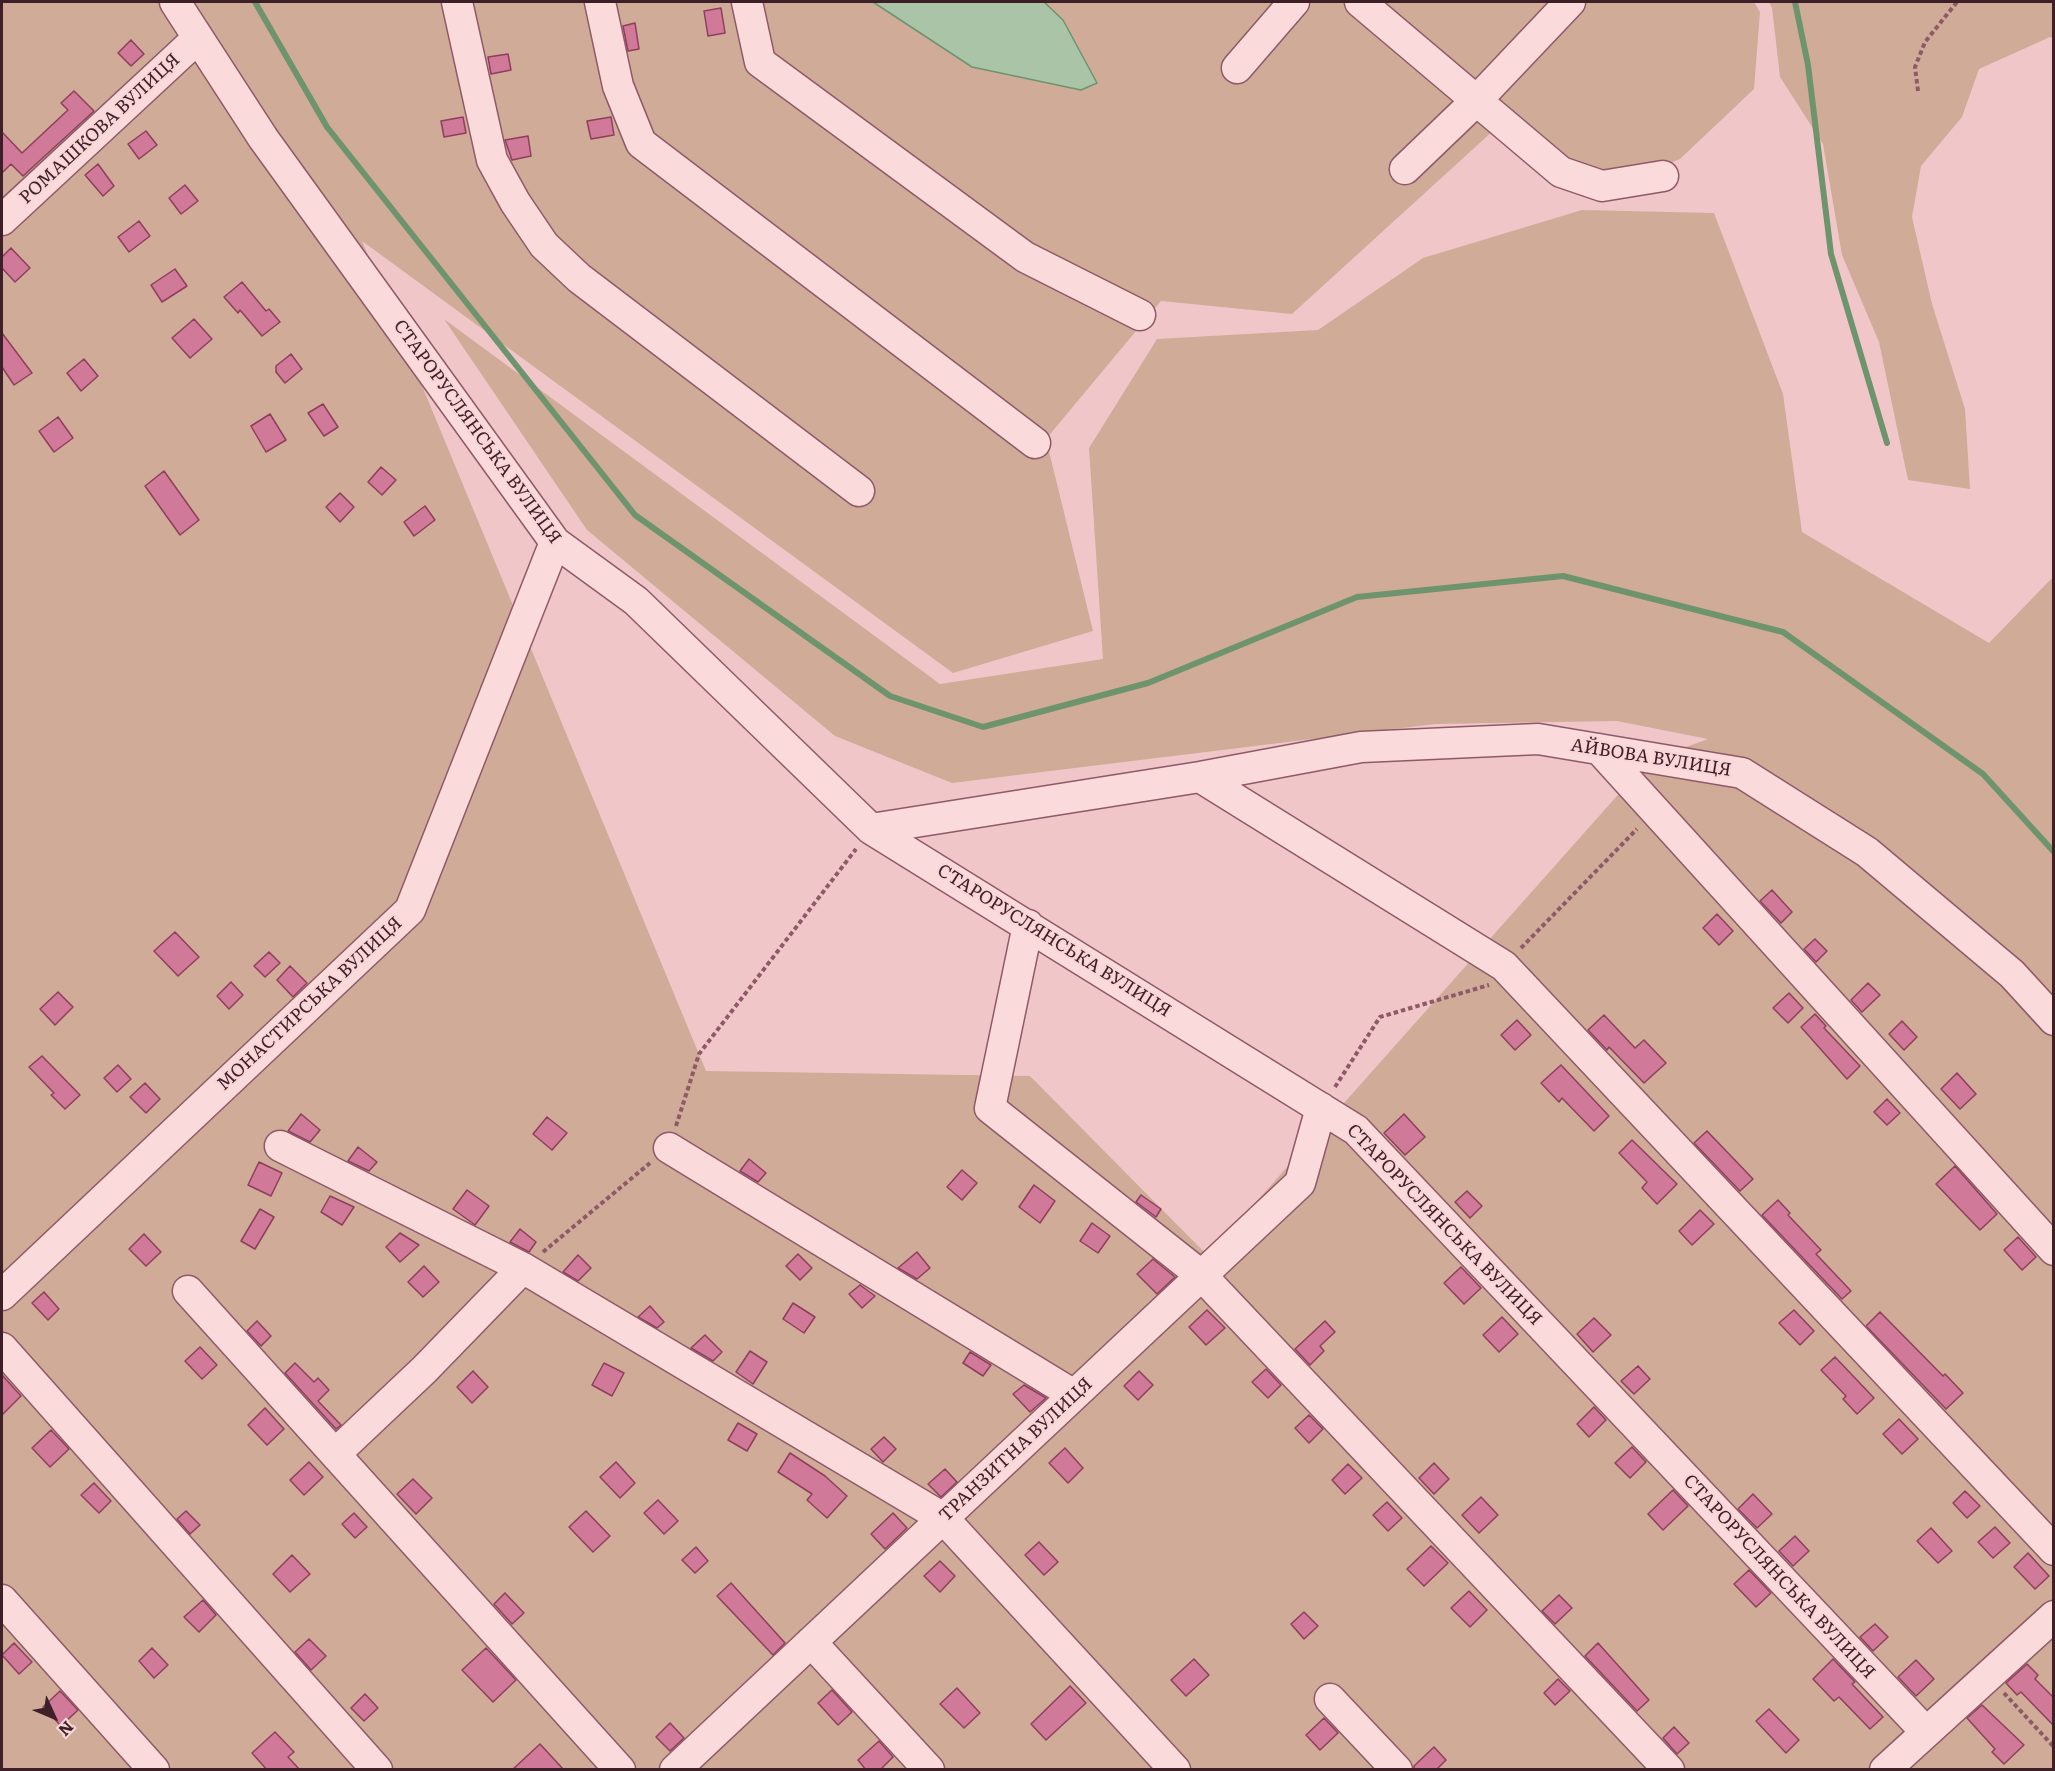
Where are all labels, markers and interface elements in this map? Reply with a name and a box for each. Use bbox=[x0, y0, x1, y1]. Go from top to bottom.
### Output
street label: РОМАШКОВА ВУЛИЦЯ bbox=[15, 49, 185, 209]
street label: СТАРОРУСЛЯНСЬКА ВУЛИЦЯ bbox=[388, 316, 566, 548]
street label: АЙВОВА ВУЛИЦЯ bbox=[1569, 735, 1733, 781]
street label: СТАРОРУСЛЯНСЬКА ВУЛИЦЯ bbox=[933, 860, 1175, 1022]
street label: МОНАСТИРСЬКА ВУЛИЦЯ bbox=[213, 913, 407, 1095]
street label: СТАРОРУСЛЯНСЬКА ВУЛИЦЯ bbox=[1342, 1120, 1546, 1330]
street label: ТРАНЗИТНА ВУЛИЦЯ bbox=[935, 1373, 1097, 1527]
street label: СТАРОРУСЛЯНСЬКА ВУЛИЦЯ bbox=[1679, 1470, 1879, 1684]
north arrow bbox=[24, 1687, 84, 1747]
text: N bbox=[54, 1716, 80, 1743]

